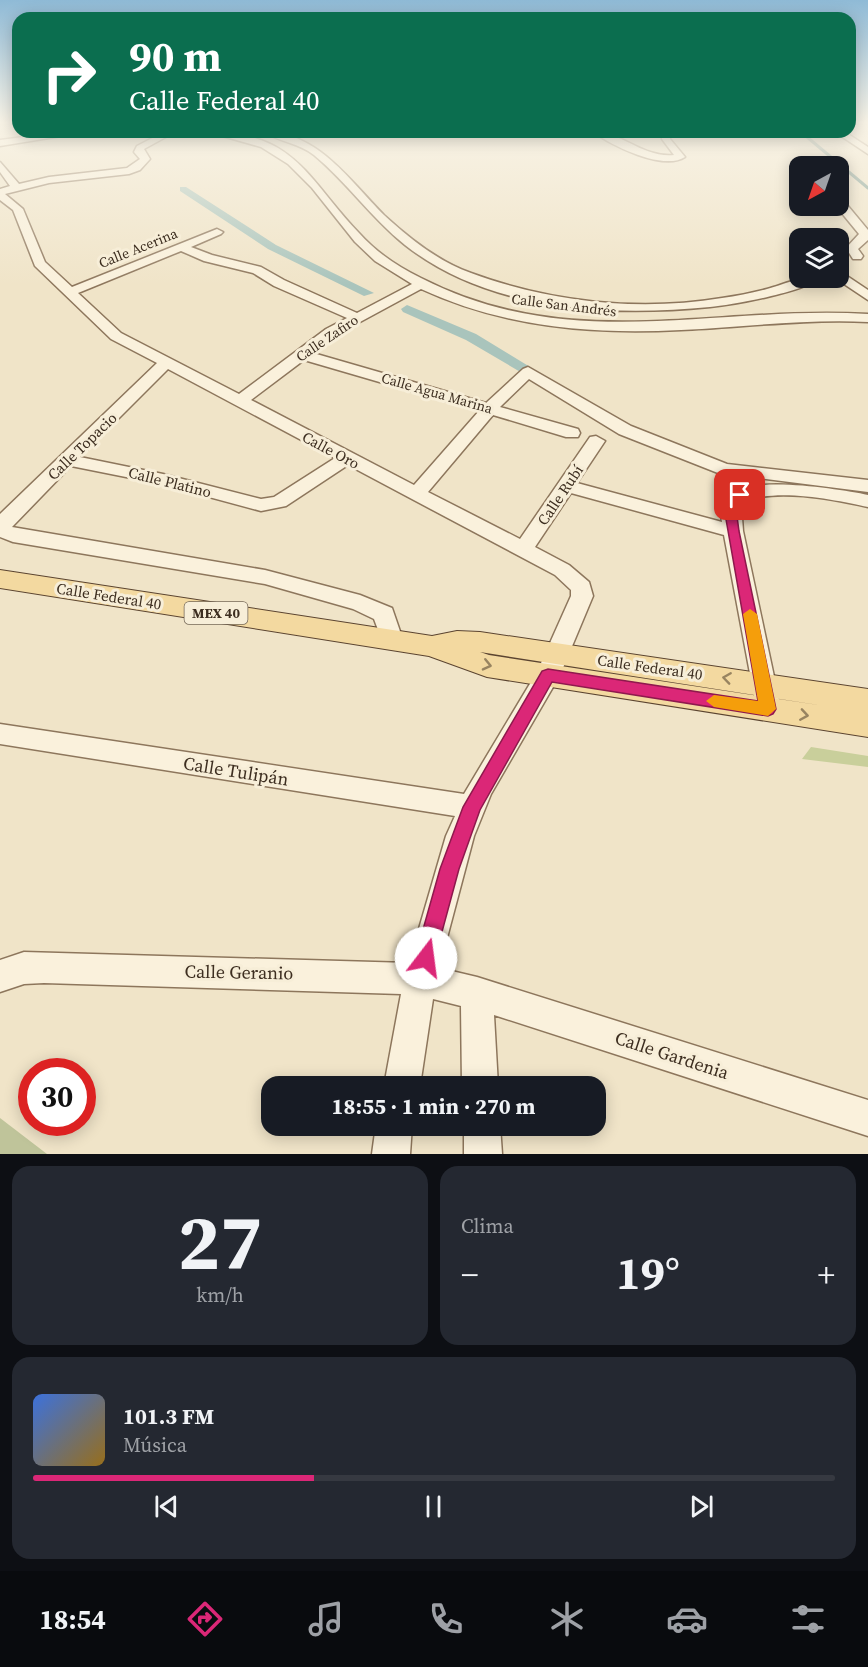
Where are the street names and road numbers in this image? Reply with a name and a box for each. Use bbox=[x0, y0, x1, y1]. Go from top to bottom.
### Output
street label: Calle Acerina bbox=[96, 223, 181, 273]
street label: Calle San Andrés bbox=[510, 289, 618, 321]
street label: Calle Zafiro bbox=[292, 310, 362, 366]
street label: Calle Agua Marina bbox=[379, 368, 496, 419]
street label: Calle Topacio bbox=[43, 407, 121, 485]
street label: Calle Oro bbox=[299, 426, 363, 474]
street label: Calle Rubí bbox=[532, 460, 588, 529]
street label: Calle Platino bbox=[126, 462, 214, 502]
street label: Calle Federal 40 bbox=[55, 577, 163, 615]
road number: MEX 40 bbox=[184, 602, 248, 624]
street label: Calle Federal 40 bbox=[596, 649, 704, 685]
street label: Calle Tulipán bbox=[182, 750, 291, 792]
street label: Calle Geranio bbox=[184, 959, 294, 985]
street label: Calle Gardenia bbox=[612, 1025, 733, 1085]

